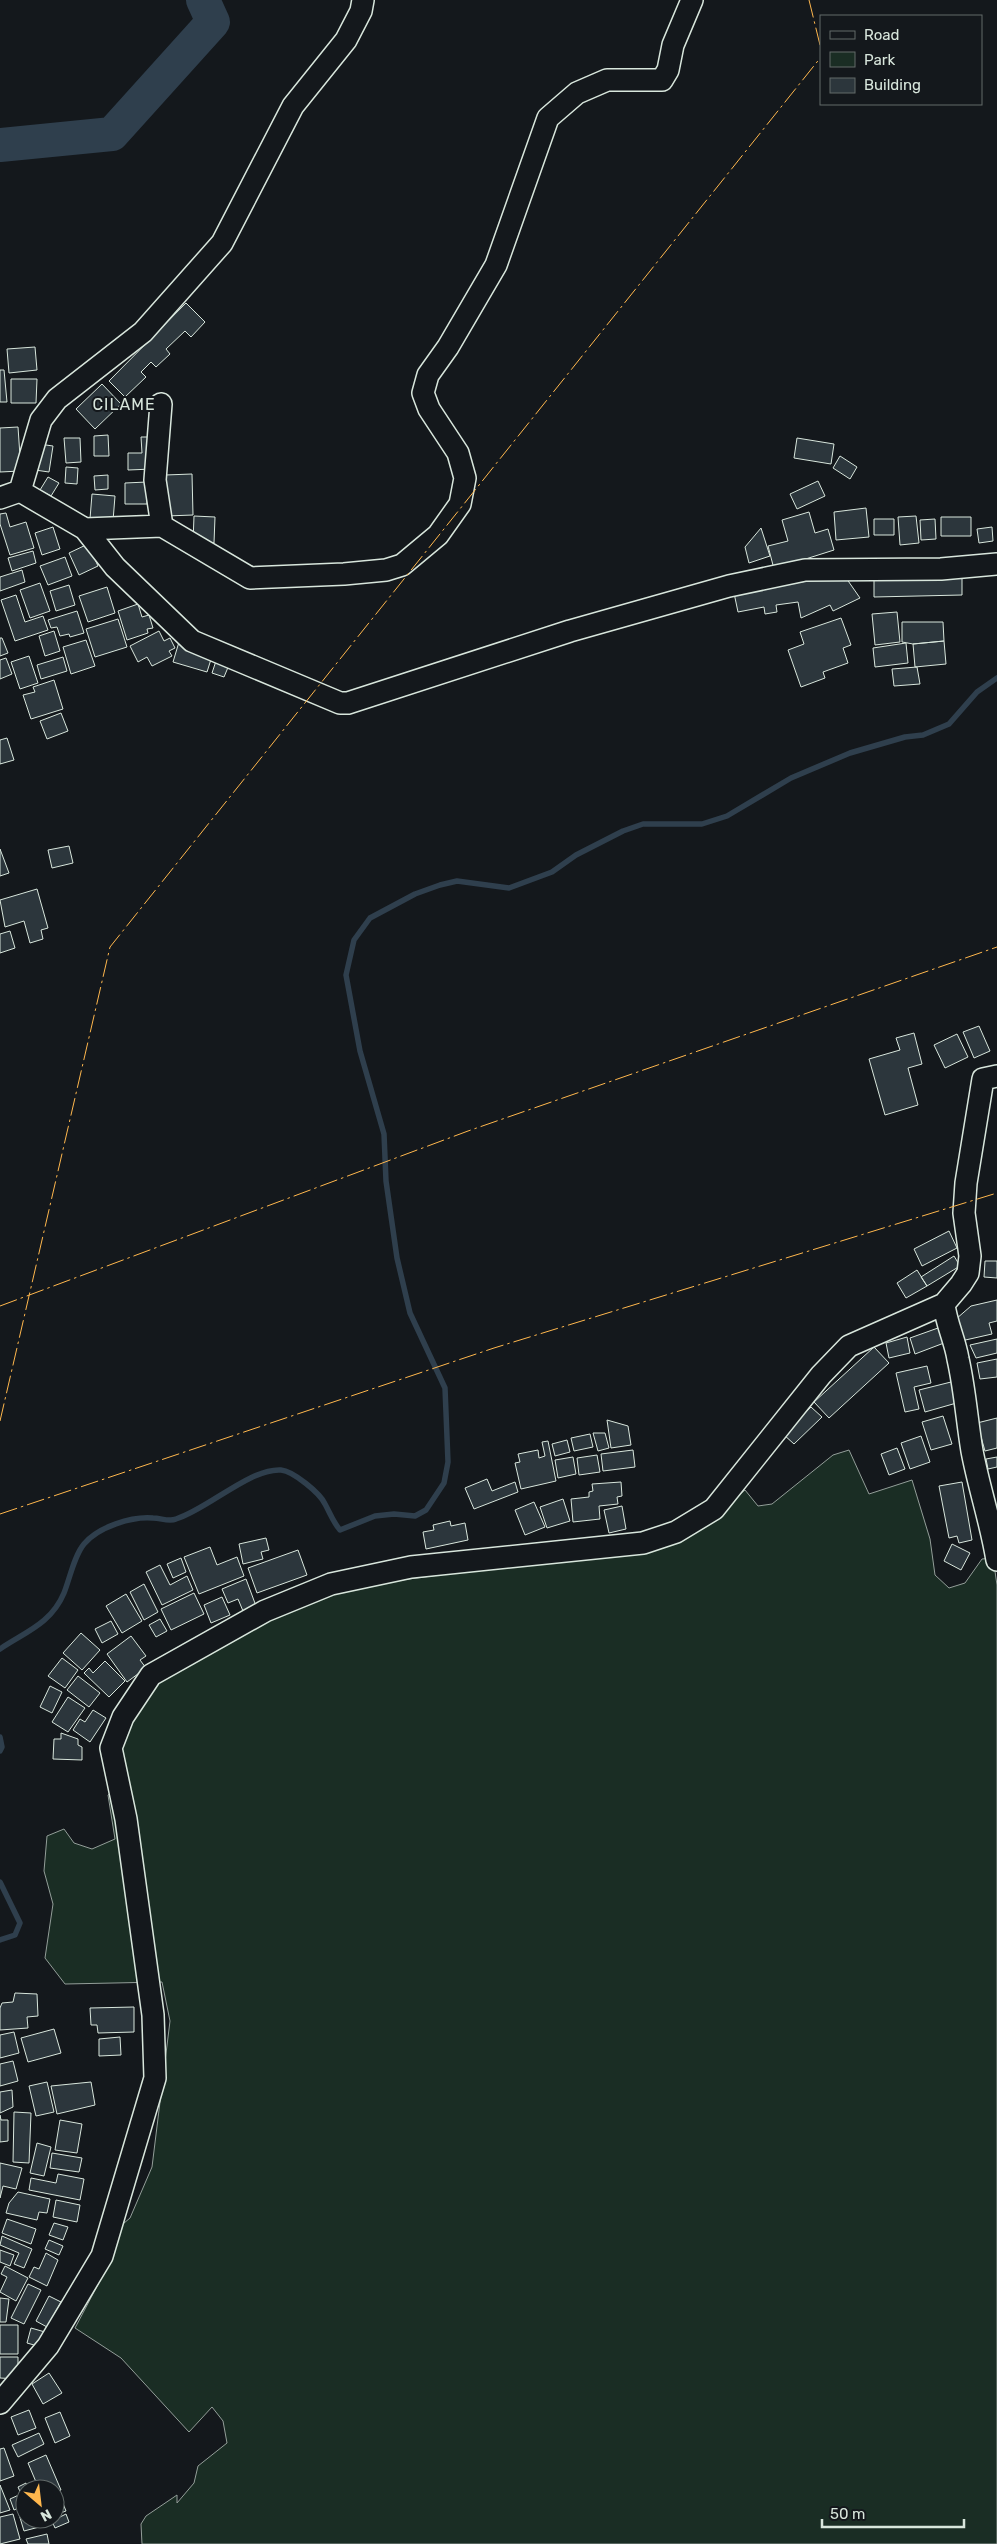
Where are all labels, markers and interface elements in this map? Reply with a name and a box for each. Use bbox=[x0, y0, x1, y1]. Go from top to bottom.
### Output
legend bbox=[820, 15, 982, 105]
text: Road bbox=[864, 26, 900, 44]
text: Park bbox=[864, 51, 895, 69]
text: Building bbox=[864, 76, 921, 94]
district label: CILAME bbox=[92, 395, 156, 414]
north arrow bbox=[15, 2479, 65, 2529]
scale bar bbox=[822, 2496, 964, 2528]
text: N bbox=[37, 2505, 54, 2525]
text: 50 m bbox=[830, 2505, 865, 2523]

